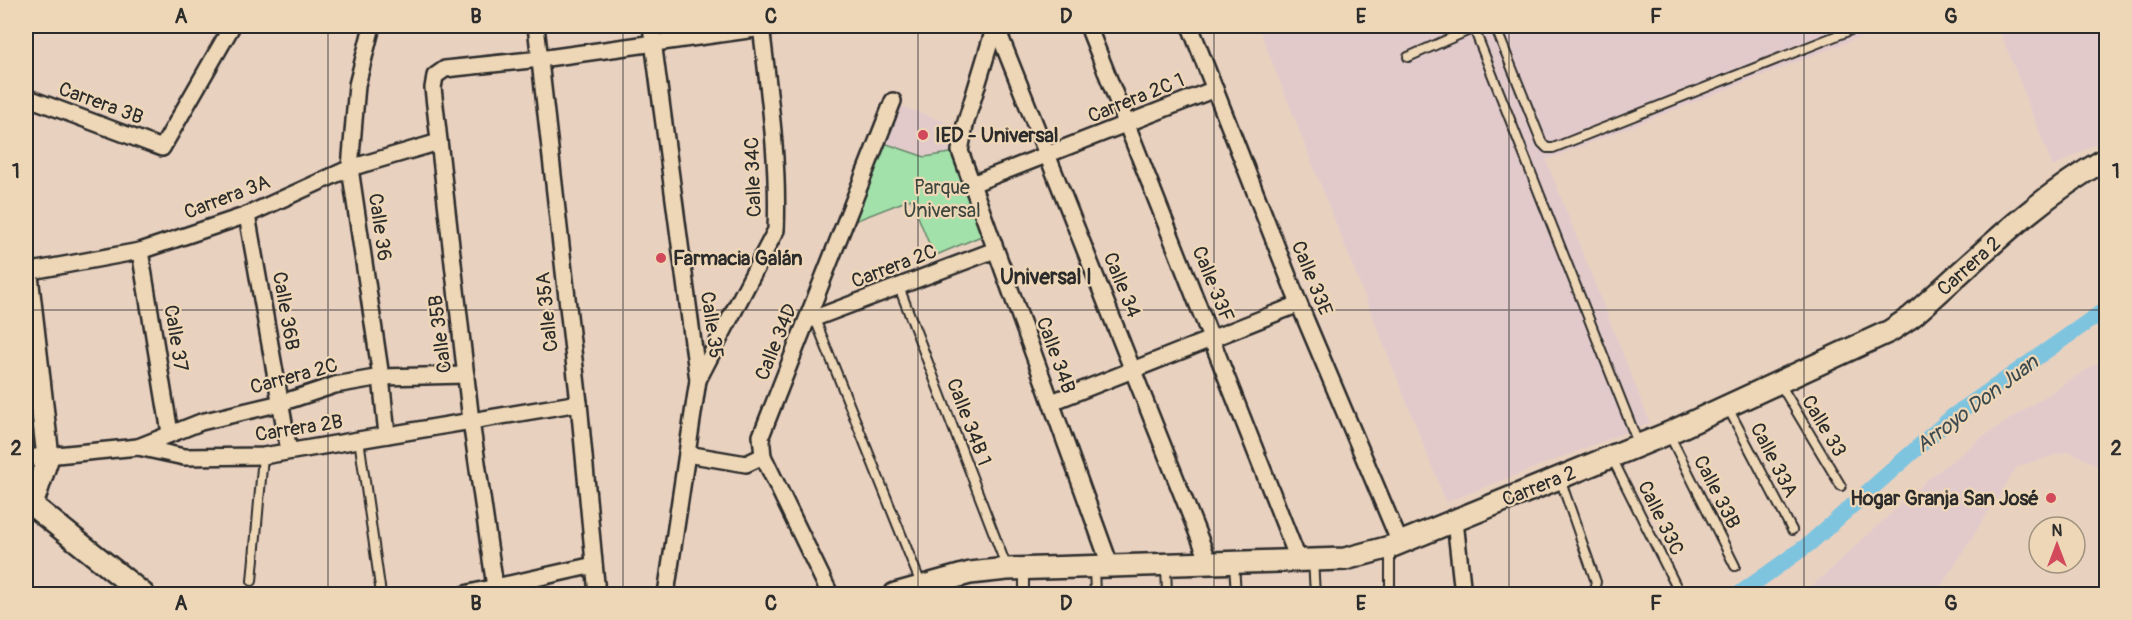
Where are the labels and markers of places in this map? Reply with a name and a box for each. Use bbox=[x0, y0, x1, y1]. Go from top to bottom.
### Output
place label: IED - Universal bbox=[935, 123, 1059, 148]
marker: IED - Universal bbox=[916, 128, 930, 142]
place label: Farmacia Galán bbox=[673, 246, 803, 271]
marker: Farmacia Galán bbox=[654, 251, 668, 265]
place label: Hogar Granja San José bbox=[1850, 486, 2039, 511]
marker: Hogar Granja San José bbox=[2044, 491, 2058, 505]

